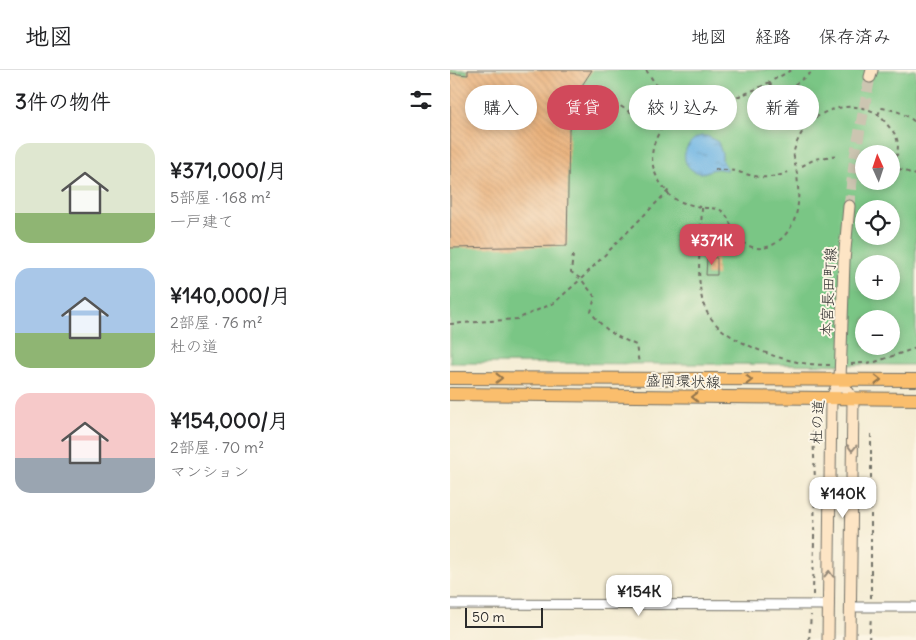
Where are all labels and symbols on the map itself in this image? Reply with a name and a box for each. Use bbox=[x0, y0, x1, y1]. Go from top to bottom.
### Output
north arrow bbox=[855, 145, 900, 190]
pin: ¥371K bbox=[677, 224, 747, 266]
street label: 本宮長田町線 bbox=[816, 247, 840, 337]
street label: 盛岡環状線 bbox=[645, 371, 721, 391]
one-way arrow bbox=[495, 373, 503, 383]
one-way arrow bbox=[745, 375, 753, 385]
one-way arrow bbox=[874, 375, 882, 385]
one-way arrow bbox=[690, 392, 698, 402]
street label: 杜の道 bbox=[806, 399, 828, 445]
one-way arrow bbox=[847, 444, 857, 452]
pin: ¥140K bbox=[808, 476, 878, 519]
one-way arrow bbox=[824, 570, 834, 578]
pin: ¥154K bbox=[604, 574, 674, 617]
scale bar bbox=[465, 605, 542, 628]

